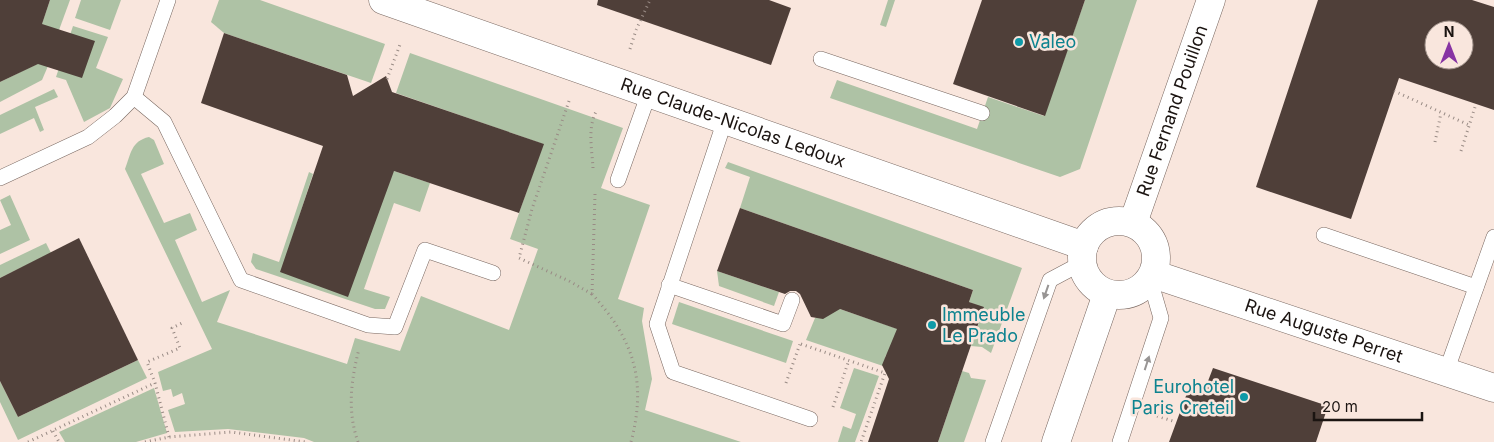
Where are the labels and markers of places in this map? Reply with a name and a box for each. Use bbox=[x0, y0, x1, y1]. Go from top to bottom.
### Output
place label: Valeo bbox=[1029, 31, 1076, 52]
marker: Valeo bbox=[1013, 36, 1025, 48]
place label: Immeuble Le Prado bbox=[942, 304, 1025, 346]
marker: Immeuble Le Prado bbox=[926, 319, 938, 331]
place label: Eurohotel Paris Creteil bbox=[1131, 376, 1234, 418]
marker: Eurohotel Paris Creteil bbox=[1238, 391, 1250, 403]

